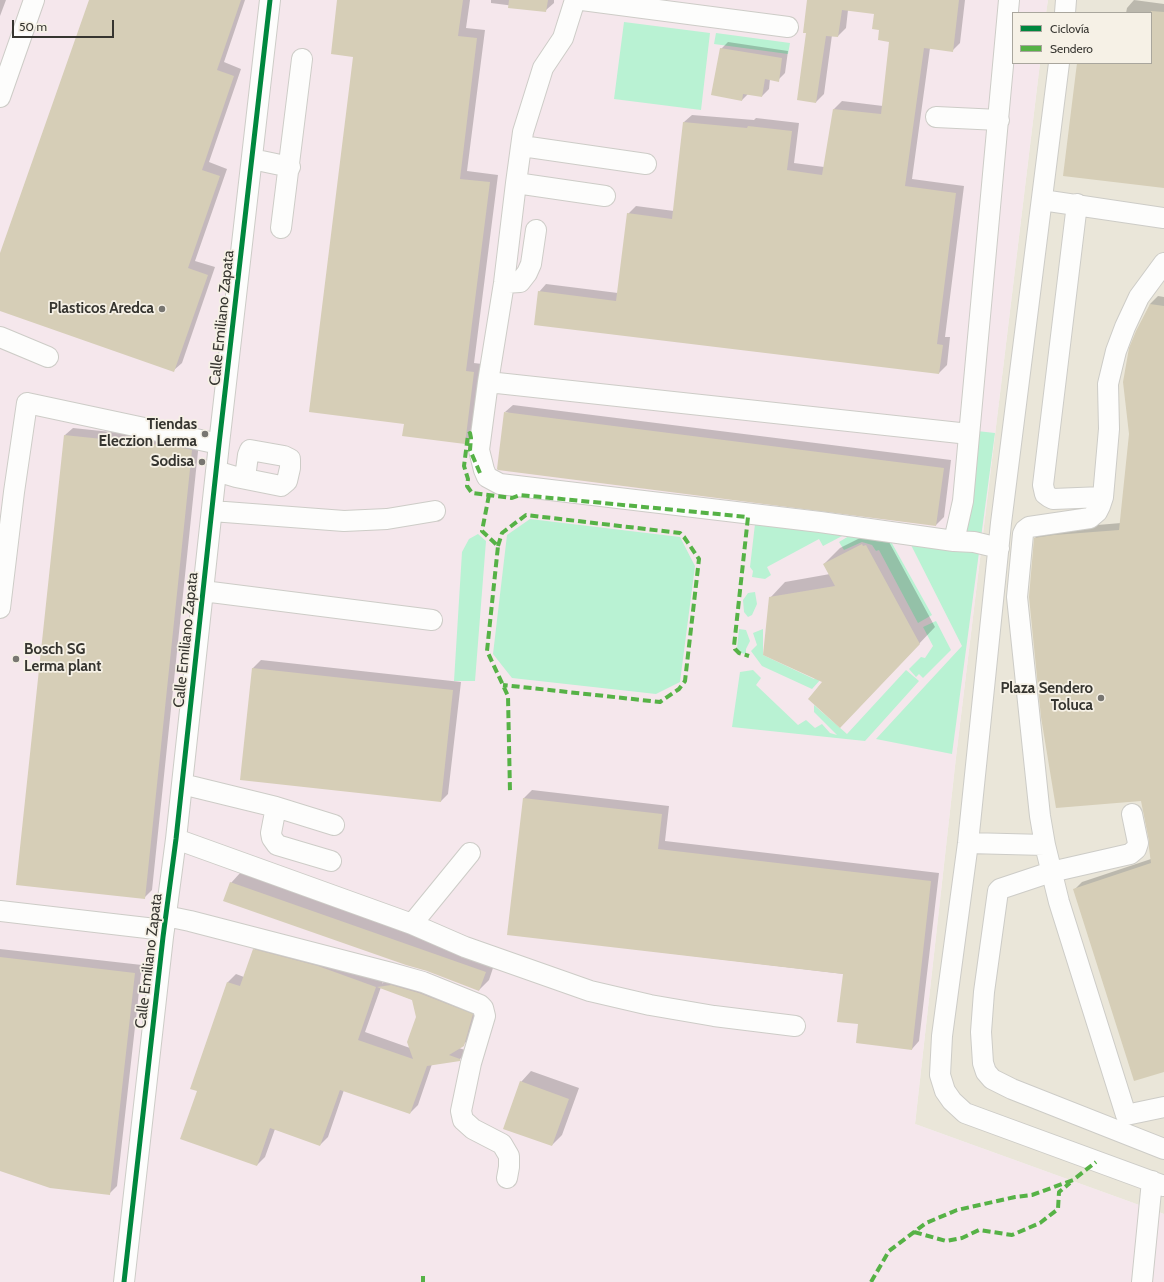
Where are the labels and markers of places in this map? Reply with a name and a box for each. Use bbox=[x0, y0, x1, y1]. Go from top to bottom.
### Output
place label: Plasticos Aredca bbox=[49, 300, 154, 318]
marker: Plasticos Aredca bbox=[157, 304, 167, 314]
place label: Tiendas Eleczion Lerma bbox=[99, 416, 197, 451]
marker: Tiendas Eleczion Lerma bbox=[200, 429, 210, 439]
place label: Sodisa bbox=[151, 453, 194, 471]
marker: Sodisa bbox=[197, 457, 207, 467]
place label: Bosch SG Lerma plant bbox=[24, 641, 101, 676]
marker: Bosch SG Lerma plant bbox=[11, 654, 21, 664]
place label: Plaza Sendero Toluca bbox=[1000, 680, 1093, 715]
marker: Plaza Sendero Toluca bbox=[1096, 693, 1106, 703]

